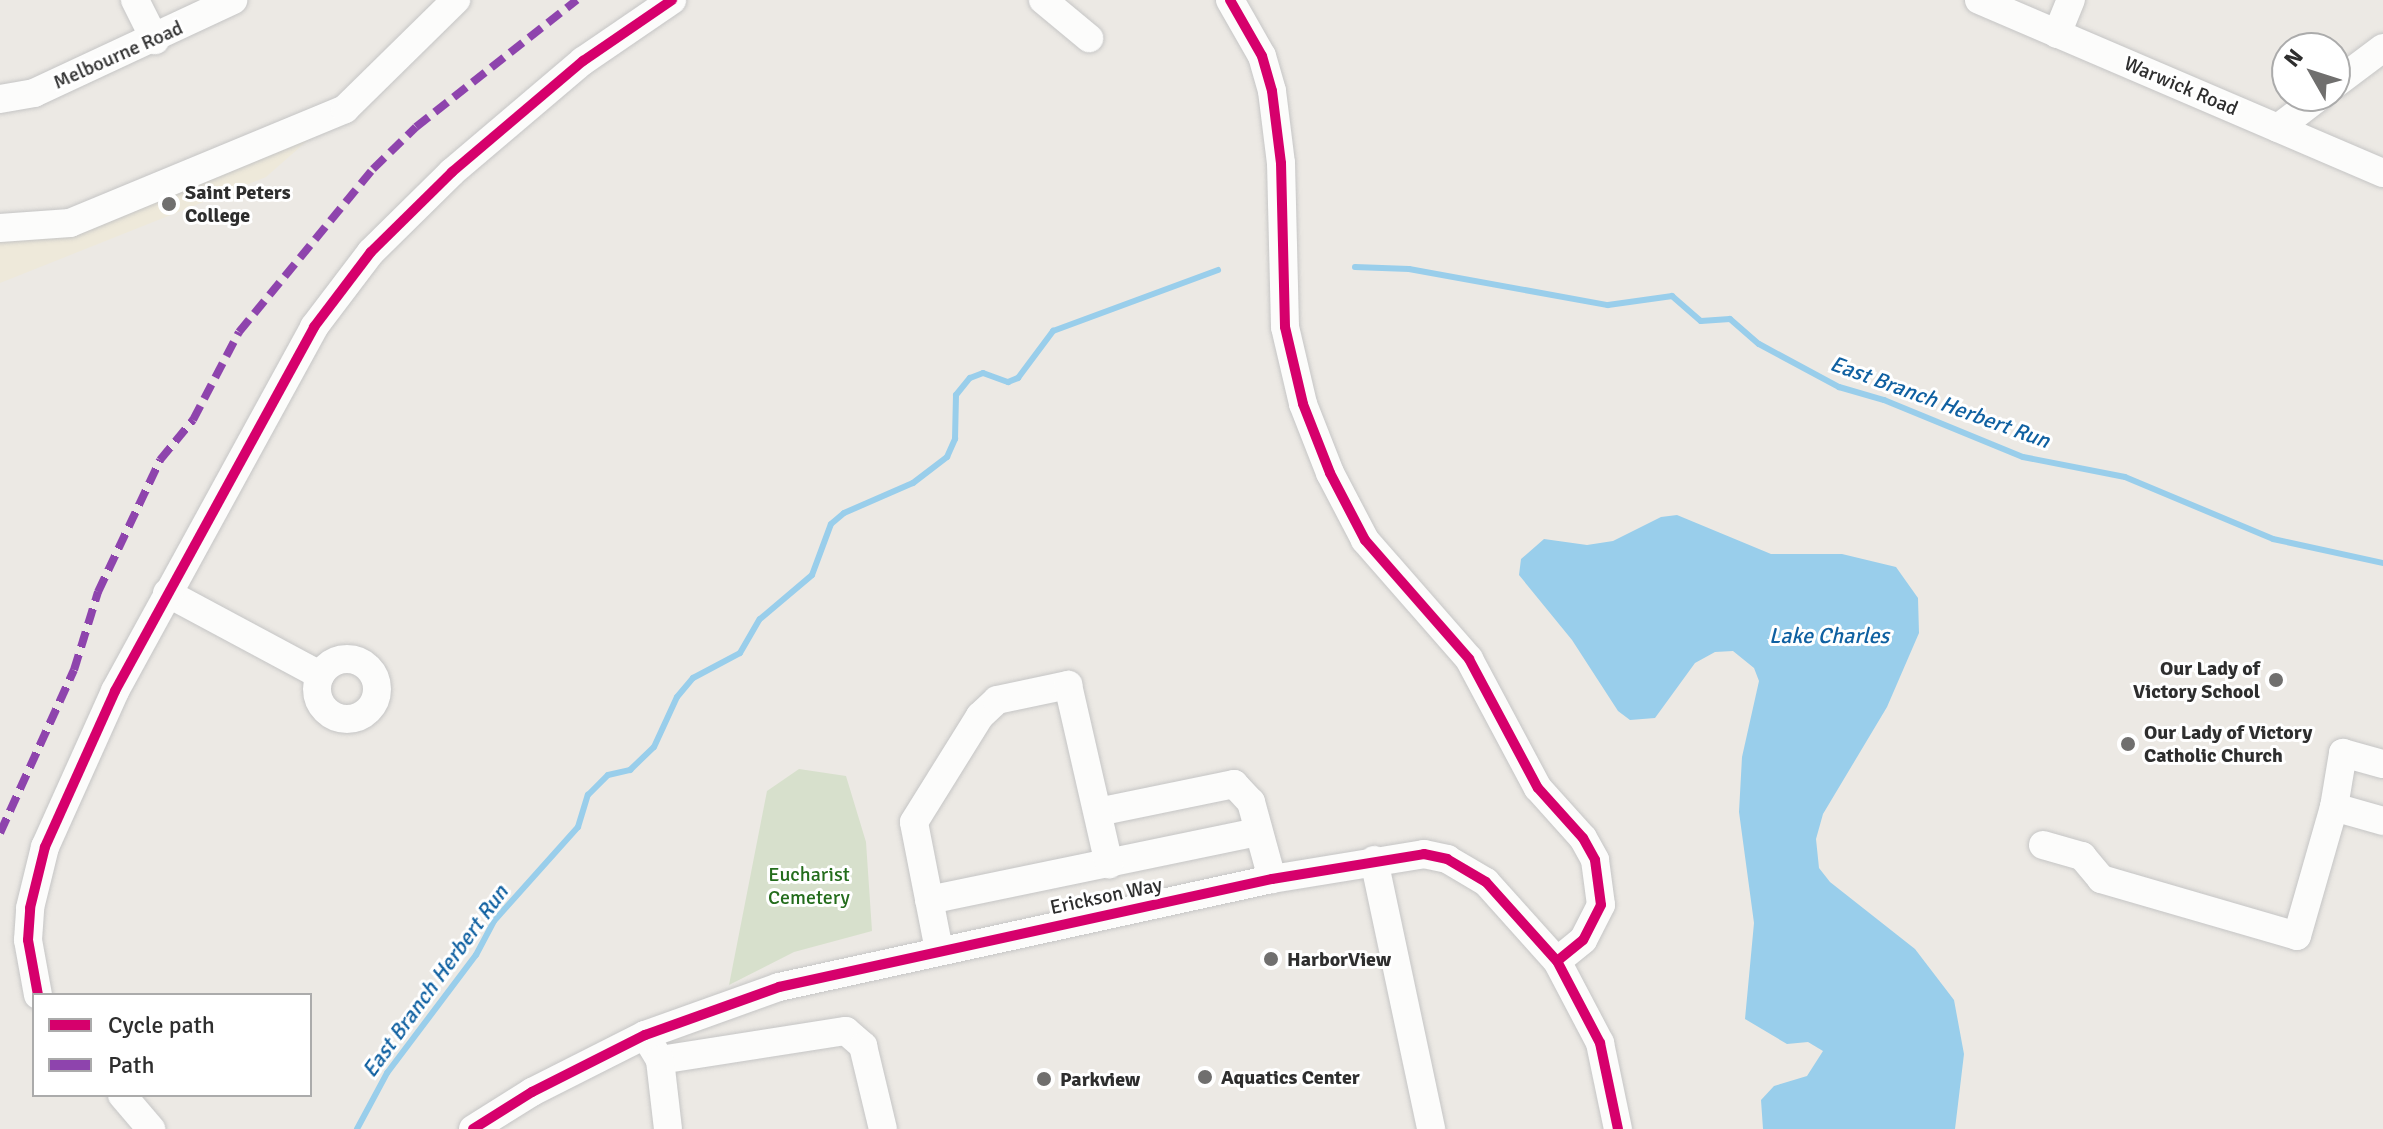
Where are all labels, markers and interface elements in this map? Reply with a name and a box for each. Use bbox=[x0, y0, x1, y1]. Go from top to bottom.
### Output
street label: Melbourne Road bbox=[49, 16, 187, 94]
north arrow bbox=[2271, 32, 2351, 112]
text: N bbox=[2278, 43, 2309, 72]
street label: Warwick Road bbox=[2121, 51, 2241, 121]
place label: Saint Peters College bbox=[185, 180, 291, 227]
marker: Saint Peters College bbox=[160, 195, 178, 213]
water label: East Branch Herbert Run bbox=[1827, 350, 2053, 454]
water label: Lake Charles bbox=[1769, 623, 1889, 649]
place label: Our Lady of Victory School bbox=[2133, 656, 2260, 703]
marker: Our Lady of Victory School bbox=[2267, 671, 2285, 689]
place label: Our Lady of Victory Catholic Church bbox=[2144, 720, 2312, 767]
marker: Our Lady of Victory Catholic Church bbox=[2119, 735, 2137, 753]
park label: Eucharist Cemetery bbox=[768, 862, 850, 909]
street label: Erickson Way bbox=[1048, 872, 1164, 920]
water label: East Branch Herbert Run bbox=[356, 880, 514, 1082]
place label: HarborView bbox=[1287, 947, 1391, 971]
marker: HarborView bbox=[1262, 950, 1280, 968]
legend bbox=[32, 993, 312, 1097]
text: Cycle path bbox=[108, 1010, 215, 1040]
text: Path bbox=[108, 1050, 154, 1080]
place label: Aquatics Center bbox=[1221, 1065, 1360, 1089]
place label: Parkview bbox=[1060, 1067, 1140, 1091]
marker: Aquatics Center bbox=[1196, 1068, 1214, 1086]
marker: Parkview bbox=[1035, 1070, 1053, 1088]

